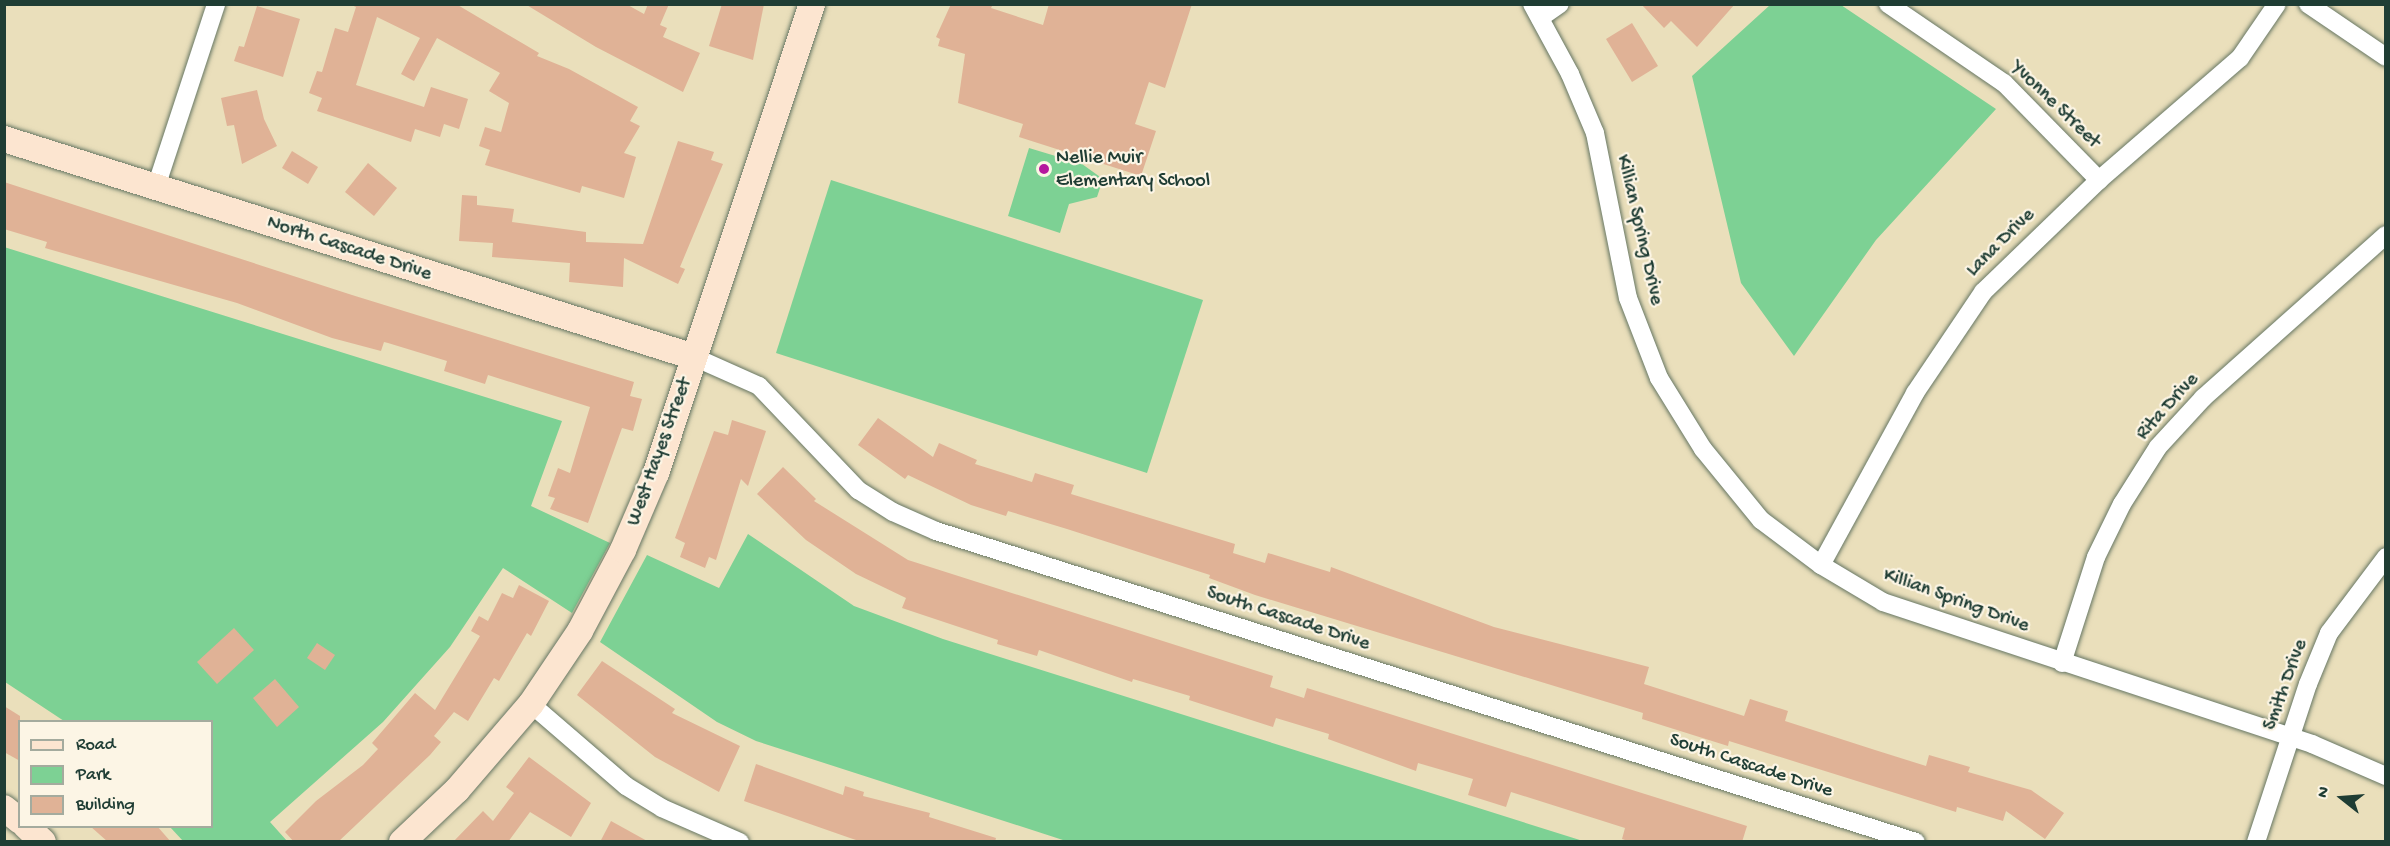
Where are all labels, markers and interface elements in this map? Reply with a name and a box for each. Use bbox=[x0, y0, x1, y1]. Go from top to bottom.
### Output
street label: Yvonne Street bbox=[2005, 56, 2105, 154]
place label: Nellie Muir Elementary School bbox=[1056, 146, 1210, 193]
street label: Killian Spring Drive bbox=[1610, 152, 1668, 308]
marker: Nellie Muir Elementary School bbox=[1037, 162, 1051, 176]
street label: Lana Drive bbox=[1962, 204, 2040, 282]
street label: North Cascade Drive bbox=[264, 211, 434, 287]
street label: Rita Drive bbox=[2132, 368, 2204, 446]
street label: West Hayes Street bbox=[622, 375, 698, 529]
street label: Killian Spring Drive bbox=[1880, 563, 2032, 639]
street label: South Cascade Drive bbox=[1203, 581, 1373, 657]
street label: Smith Drive bbox=[2258, 636, 2314, 734]
legend bbox=[18, 720, 213, 828]
street label: South Cascade Drive bbox=[1666, 728, 1836, 804]
text: Road bbox=[76, 735, 115, 756]
text: Park bbox=[76, 765, 110, 786]
north arrow bbox=[2312, 768, 2372, 828]
text: N bbox=[2314, 785, 2335, 800]
text: Building bbox=[76, 795, 135, 816]

